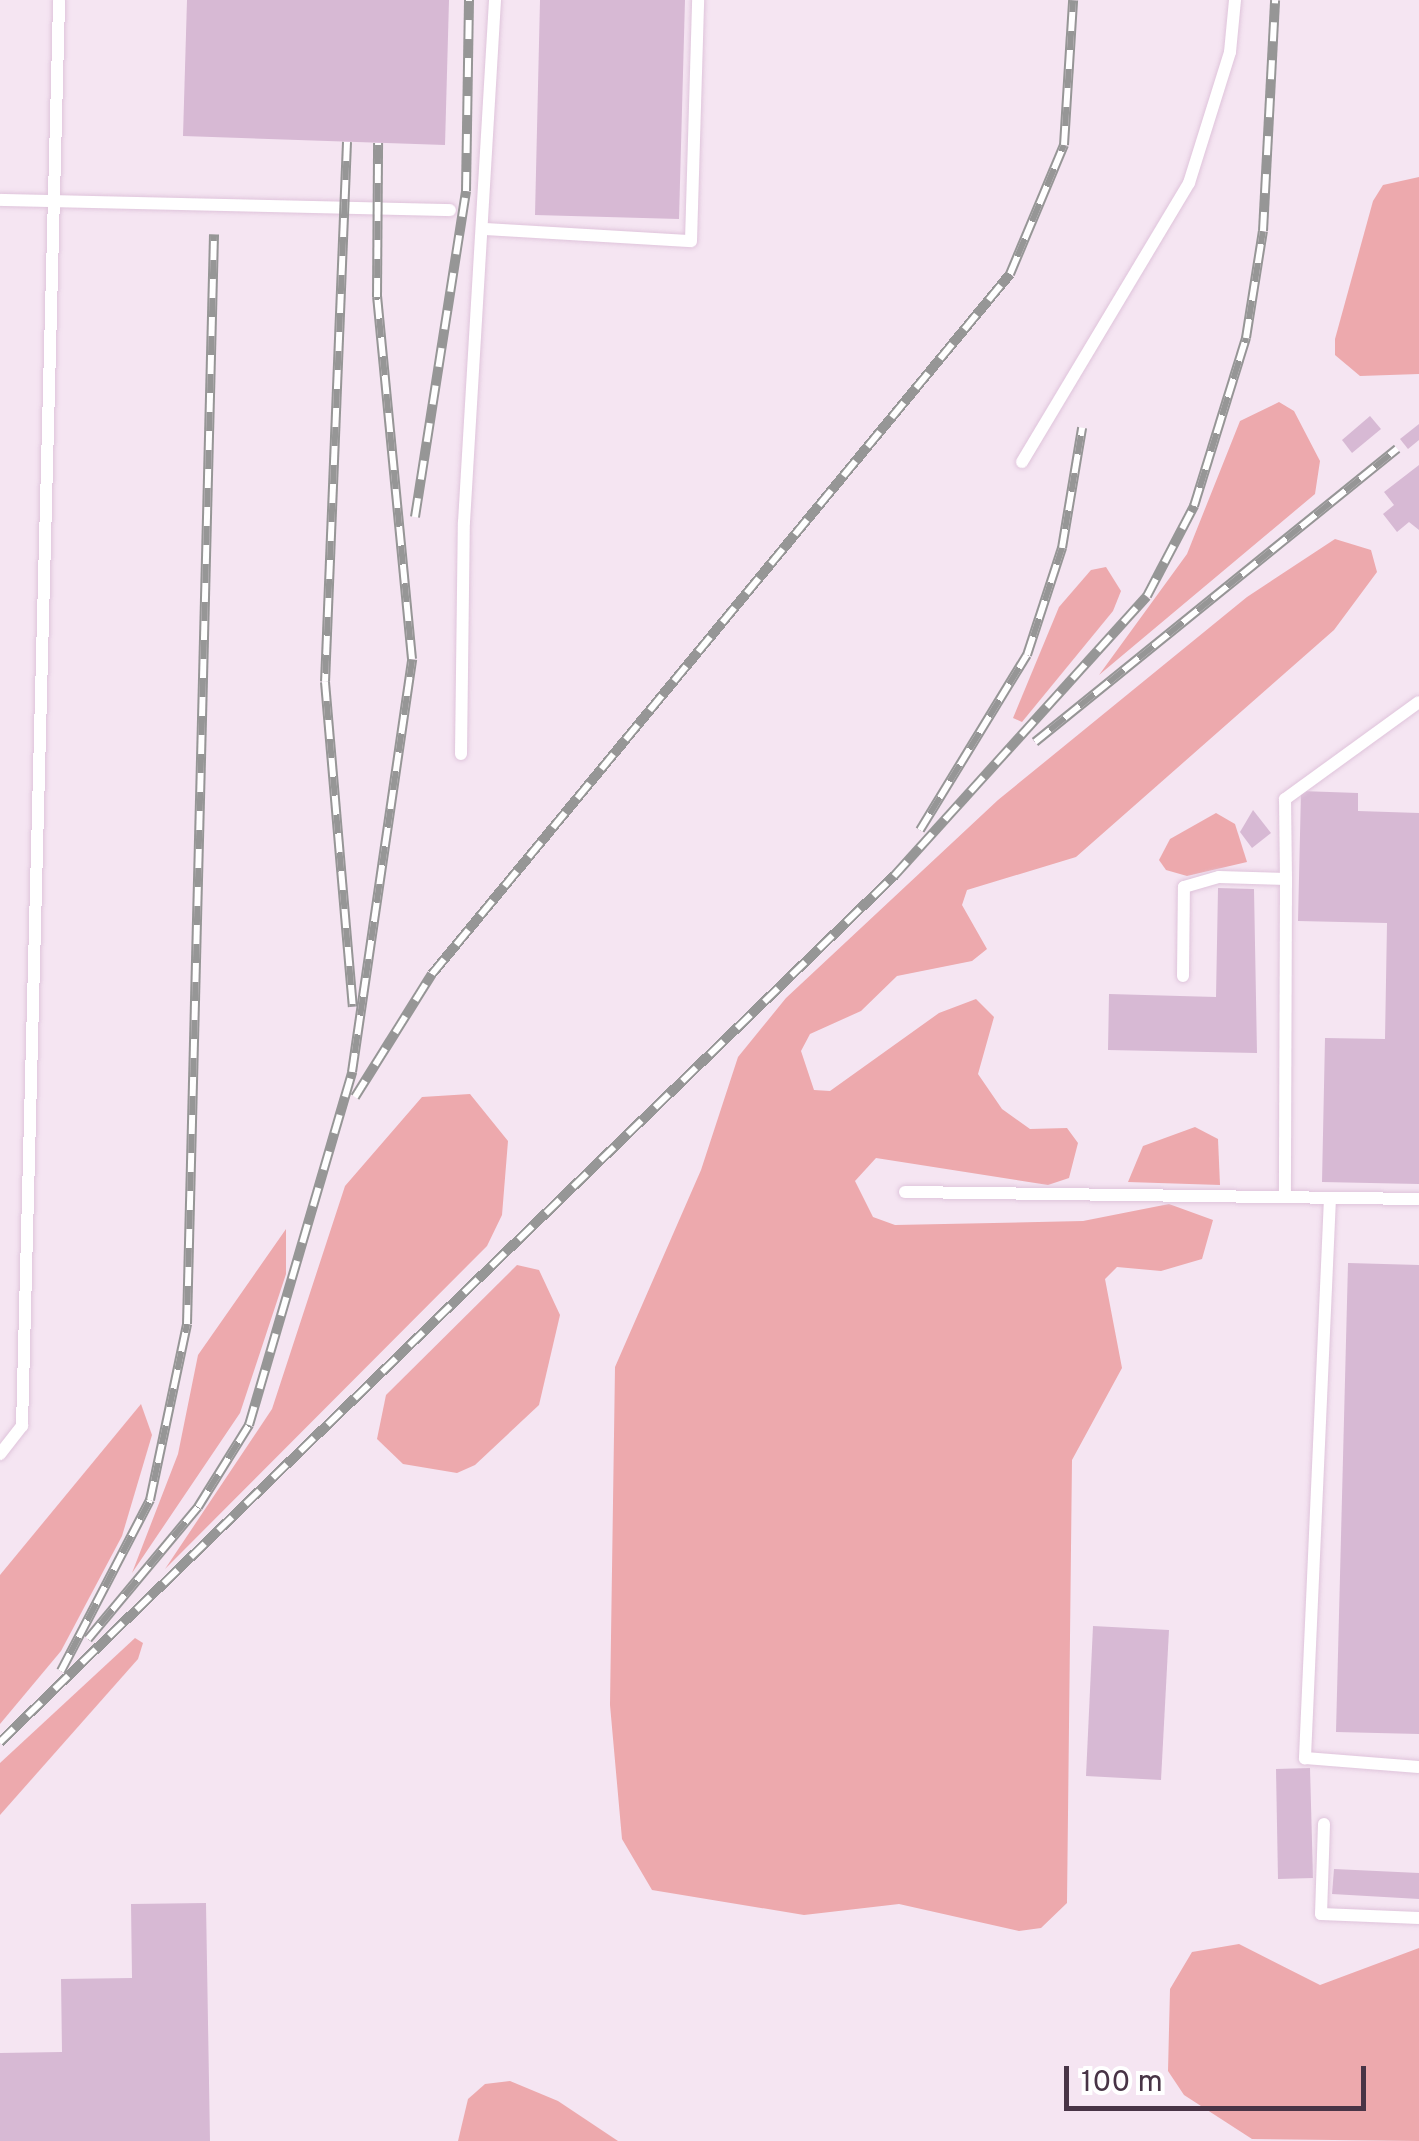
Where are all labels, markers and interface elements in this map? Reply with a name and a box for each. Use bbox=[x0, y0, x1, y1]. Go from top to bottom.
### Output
scale bar bbox=[1069, 2046, 1372, 2108]
text: 100 m bbox=[1081, 2065, 1163, 2102]

